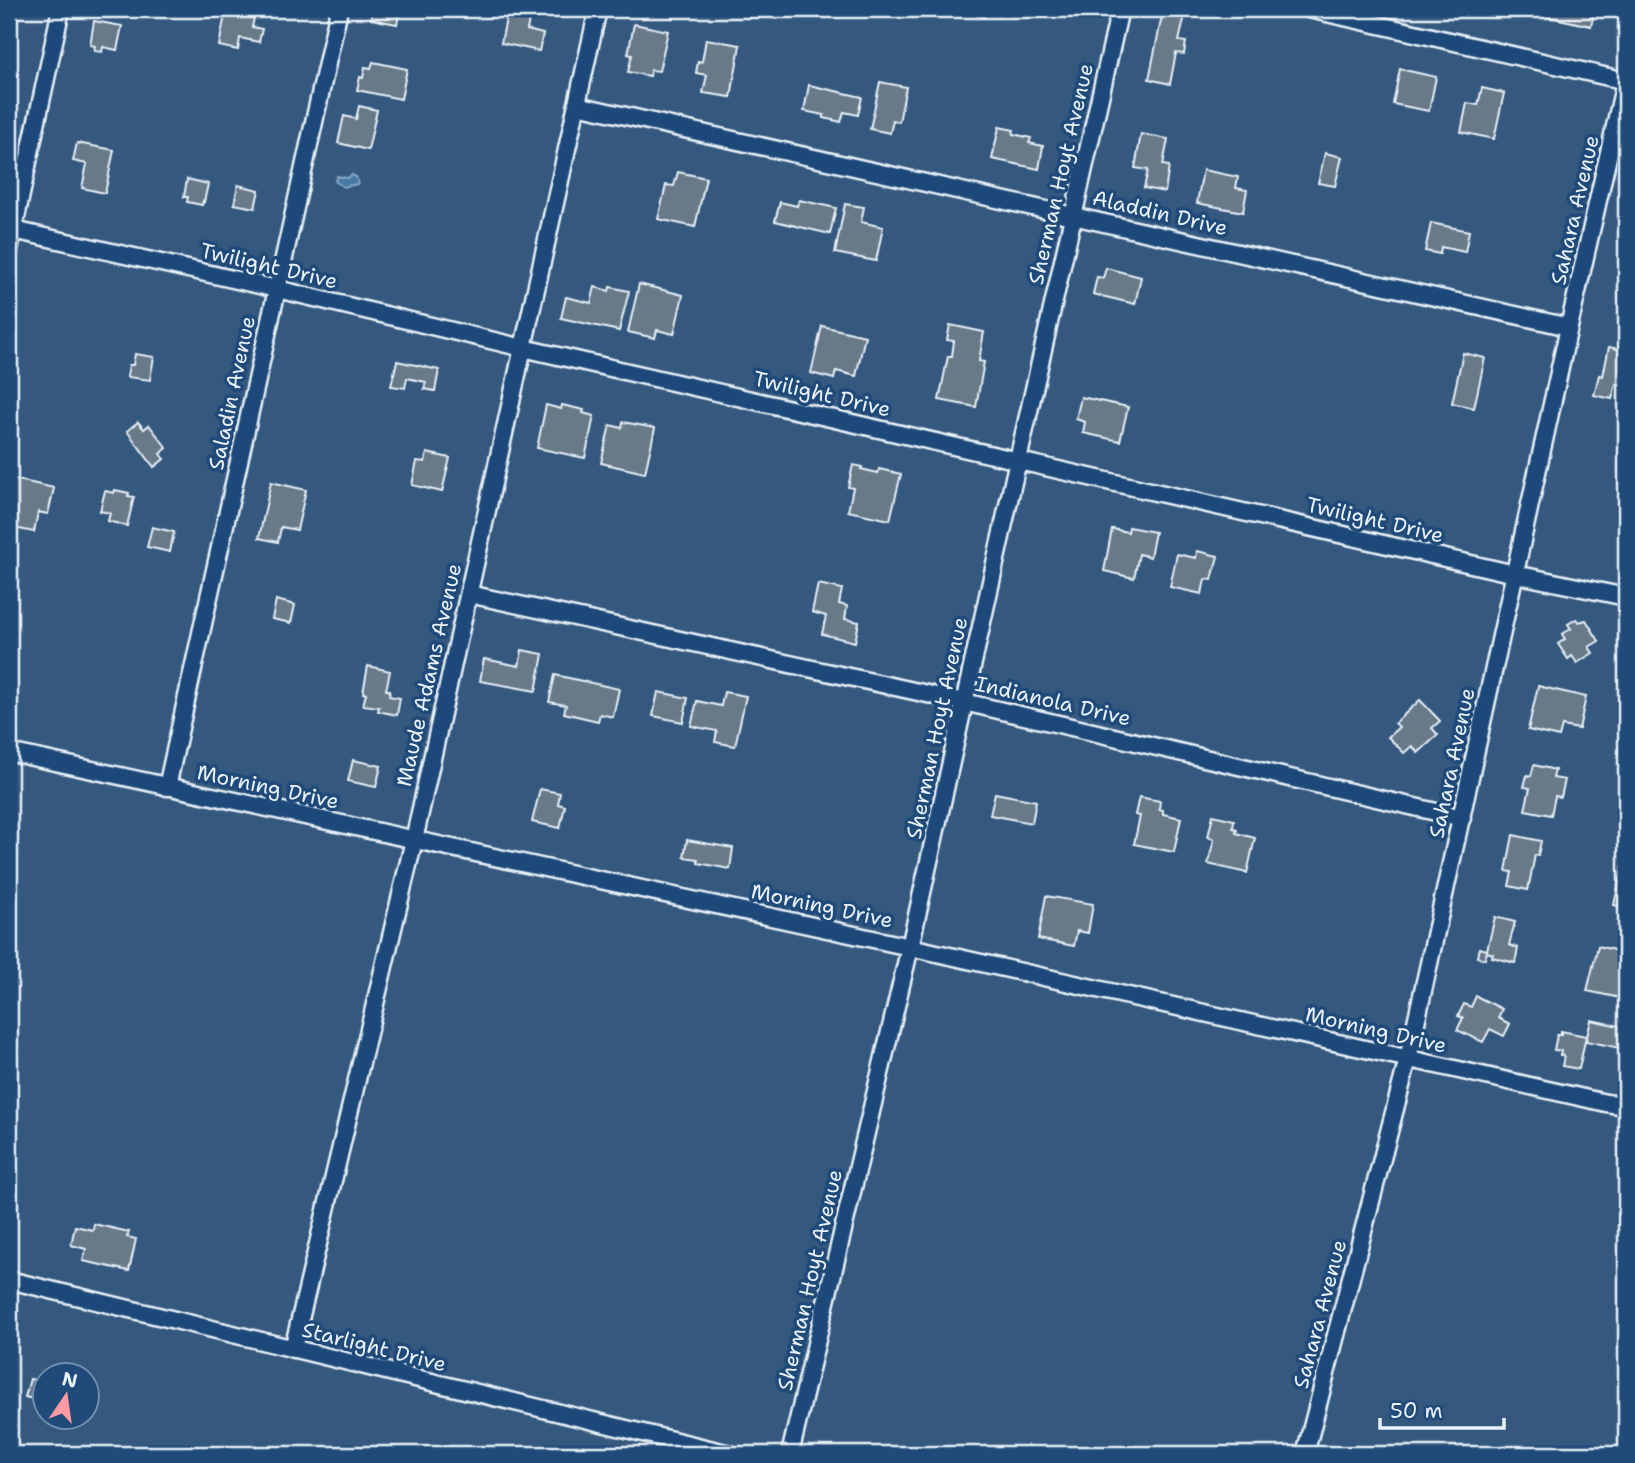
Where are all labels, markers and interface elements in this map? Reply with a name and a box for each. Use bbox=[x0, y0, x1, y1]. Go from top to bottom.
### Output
street label: Sherman Hoyt Avenue bbox=[1022, 61, 1100, 287]
street label: Sahara Avenue bbox=[1544, 132, 1606, 288]
street label: Aladdin Drive bbox=[1090, 184, 1230, 242]
street label: Twilight Drive bbox=[198, 237, 340, 295]
street label: Saladin Avenue bbox=[202, 314, 262, 472]
street label: Twilight Drive bbox=[751, 365, 893, 423]
street label: Twilight Drive bbox=[1304, 491, 1446, 549]
street label: Maude Adams Avenue bbox=[390, 561, 468, 789]
street label: Sherman Hoyt Avenue bbox=[900, 614, 974, 842]
street label: Indianola Drive bbox=[972, 669, 1134, 733]
street label: Sahara Avenue bbox=[1422, 685, 1482, 841]
street label: Morning Drive bbox=[195, 758, 341, 816]
street label: Morning Drive bbox=[749, 877, 895, 935]
street label: Morning Drive bbox=[1303, 1000, 1449, 1060]
street label: Sherman Hoyt Avenue bbox=[771, 1167, 849, 1393]
street label: Sahara Avenue bbox=[1287, 1237, 1353, 1391]
street label: Starlight Drive bbox=[299, 1316, 449, 1378]
north arrow bbox=[32, 1362, 102, 1432]
text: N bbox=[60, 1366, 80, 1394]
scale bar bbox=[1380, 1386, 1504, 1430]
text: 50 m bbox=[1390, 1397, 1443, 1425]

